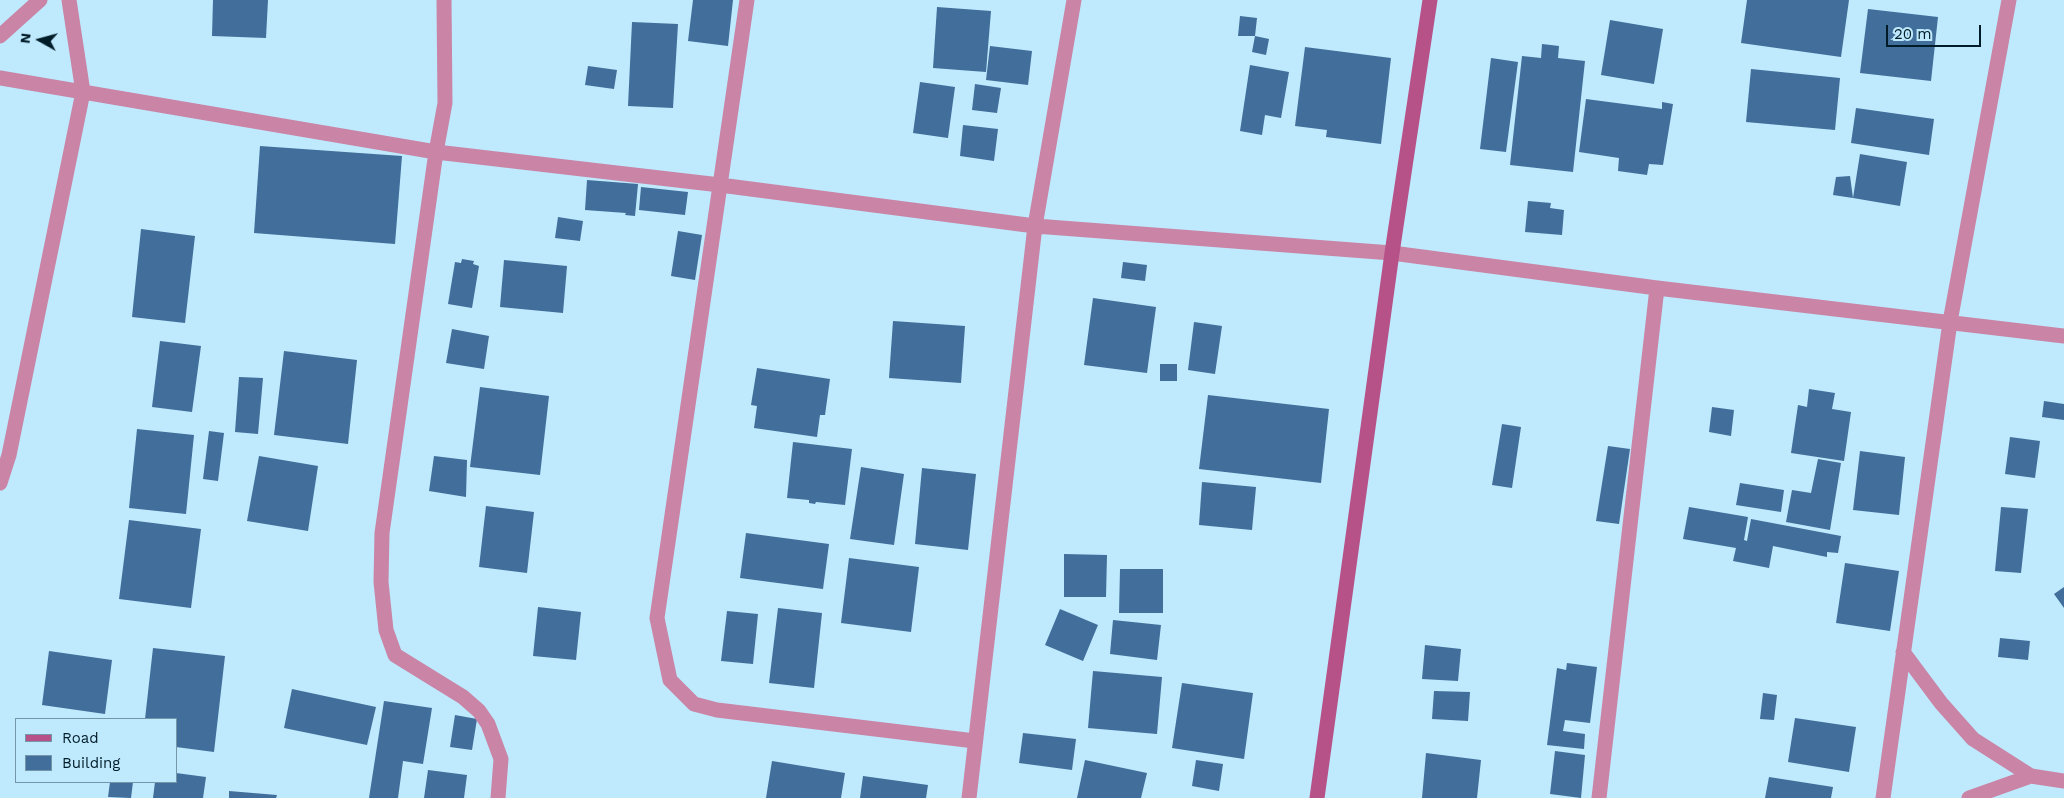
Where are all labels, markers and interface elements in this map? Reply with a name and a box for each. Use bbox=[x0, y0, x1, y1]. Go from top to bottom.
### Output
north arrow bbox=[15, 15, 65, 65]
scale bar bbox=[1889, 15, 1984, 47]
text: 20 m bbox=[1894, 25, 1932, 43]
text: N bbox=[17, 32, 34, 44]
legend bbox=[15, 718, 178, 783]
text: Road bbox=[62, 729, 99, 747]
text: Building bbox=[62, 754, 120, 772]

